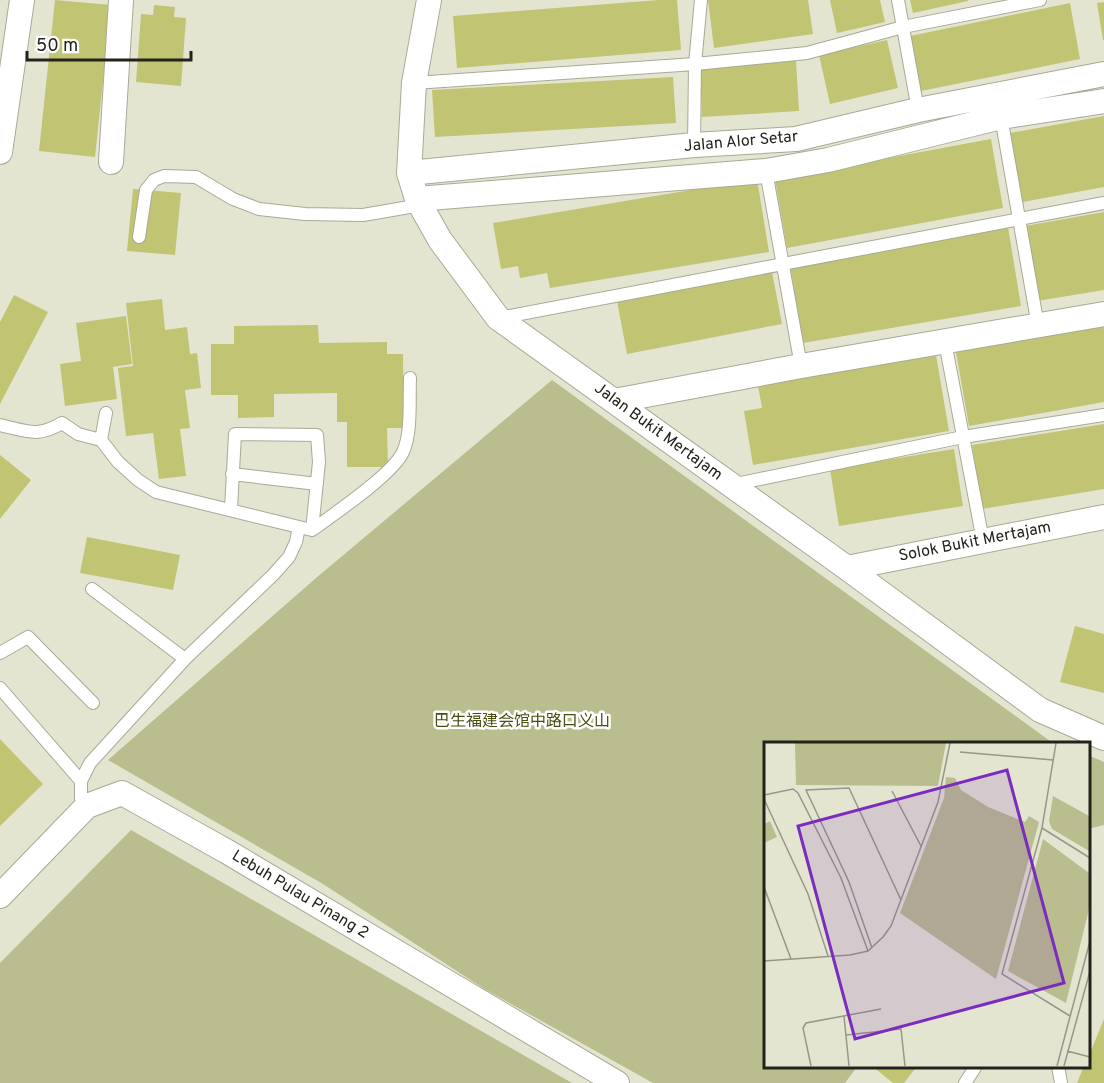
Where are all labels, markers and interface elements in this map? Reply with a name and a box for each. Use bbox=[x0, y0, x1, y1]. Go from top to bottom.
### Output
scale bar bbox=[27, 24, 190, 62]
text: 50 m bbox=[36, 35, 78, 58]
street label: Jalan Alor Setar bbox=[683, 127, 799, 157]
street label: Jalan Bukit Mertajam bbox=[590, 379, 726, 485]
street label: Solok Bukit Mertajam bbox=[897, 517, 1053, 567]
park label: 巴生福建会馆中路口义山 bbox=[434, 712, 610, 732]
inset map bbox=[764, 742, 1089, 1068]
street label: Lebuh Pulau Pinang 2 bbox=[228, 846, 372, 944]

